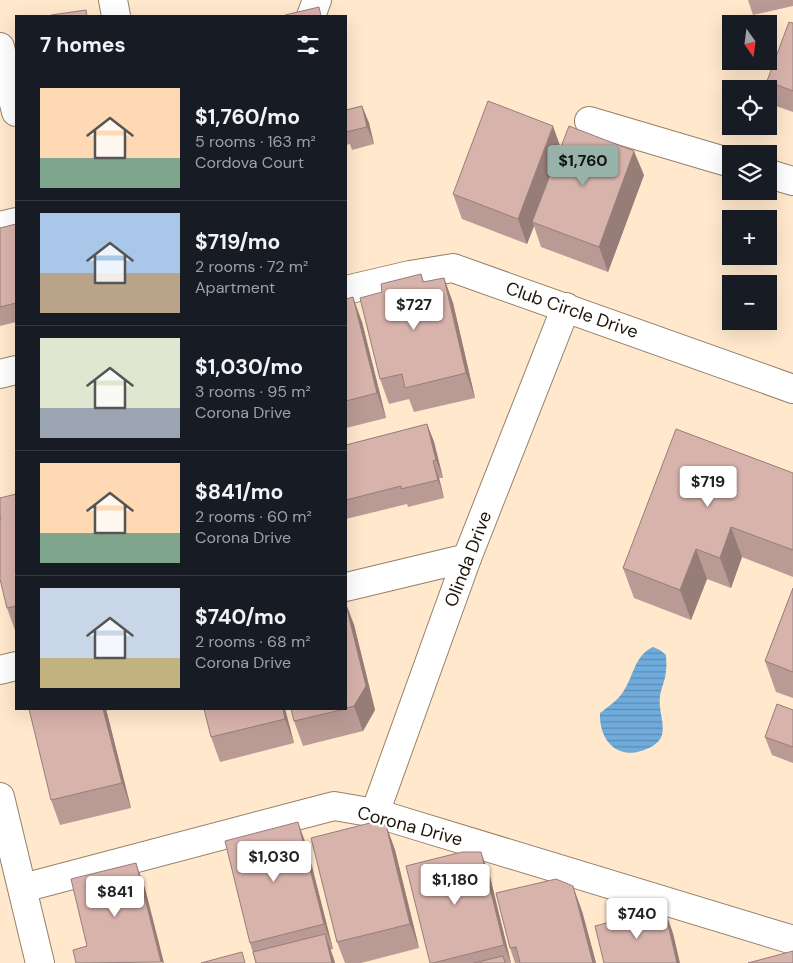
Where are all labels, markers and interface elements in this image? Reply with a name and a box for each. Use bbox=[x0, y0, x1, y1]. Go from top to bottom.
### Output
north arrow bbox=[722, 15, 778, 70]
map controls bbox=[722, 15, 777, 330]
text: 7 homes bbox=[40, 31, 126, 59]
icon: filters bbox=[294, 31, 322, 59]
button: locate bbox=[722, 80, 777, 135]
text: $1,760/mo bbox=[195, 103, 300, 131]
icon: home bbox=[80, 108, 140, 168]
text: 5 rooms · 163 m² bbox=[195, 131, 316, 152]
pin: $1,760 bbox=[542, 144, 624, 187]
button: layers bbox=[722, 145, 777, 200]
text: $1,760 bbox=[558, 150, 608, 171]
text: Cordova Court bbox=[195, 152, 304, 173]
button: + bbox=[722, 210, 777, 265]
text: $719/mo bbox=[195, 228, 280, 256]
icon: home bbox=[80, 233, 140, 293]
text: 2 rooms · 72 m² bbox=[195, 256, 308, 277]
button: − bbox=[722, 275, 777, 330]
street label: Club Circle Drive bbox=[502, 276, 642, 344]
text: Apartment bbox=[195, 277, 275, 298]
pin: $727 bbox=[384, 288, 444, 331]
text: $727 bbox=[396, 294, 432, 315]
text: $1,030/mo bbox=[195, 353, 303, 381]
icon: home bbox=[80, 358, 140, 418]
text: 3 rooms · 95 m² bbox=[195, 381, 311, 402]
text: Corona Drive bbox=[195, 402, 291, 423]
pin: $719 bbox=[678, 466, 738, 508]
text: $719 bbox=[691, 471, 725, 492]
text: $841/mo bbox=[195, 478, 283, 506]
icon: home bbox=[80, 483, 140, 543]
text: 2 rooms · 60 m² bbox=[195, 506, 312, 527]
street label: Olinda Drive bbox=[439, 508, 497, 610]
text: Corona Drive bbox=[195, 527, 291, 548]
text: $740/mo bbox=[195, 603, 287, 631]
icon: home bbox=[80, 608, 140, 668]
text: 2 rooms · 68 m² bbox=[195, 631, 311, 652]
text: Corona Drive bbox=[195, 652, 291, 673]
street label: Corona Drive bbox=[355, 800, 465, 852]
pin: $1,030 bbox=[233, 840, 315, 883]
text: $1,030 bbox=[248, 846, 300, 867]
pin: $1,180 bbox=[414, 864, 496, 906]
text: $1,180 bbox=[432, 869, 478, 890]
pin: $841 bbox=[85, 876, 145, 918]
text: $841 bbox=[97, 881, 133, 902]
pin: $740 bbox=[607, 898, 667, 940]
text: $740 bbox=[617, 903, 657, 924]

